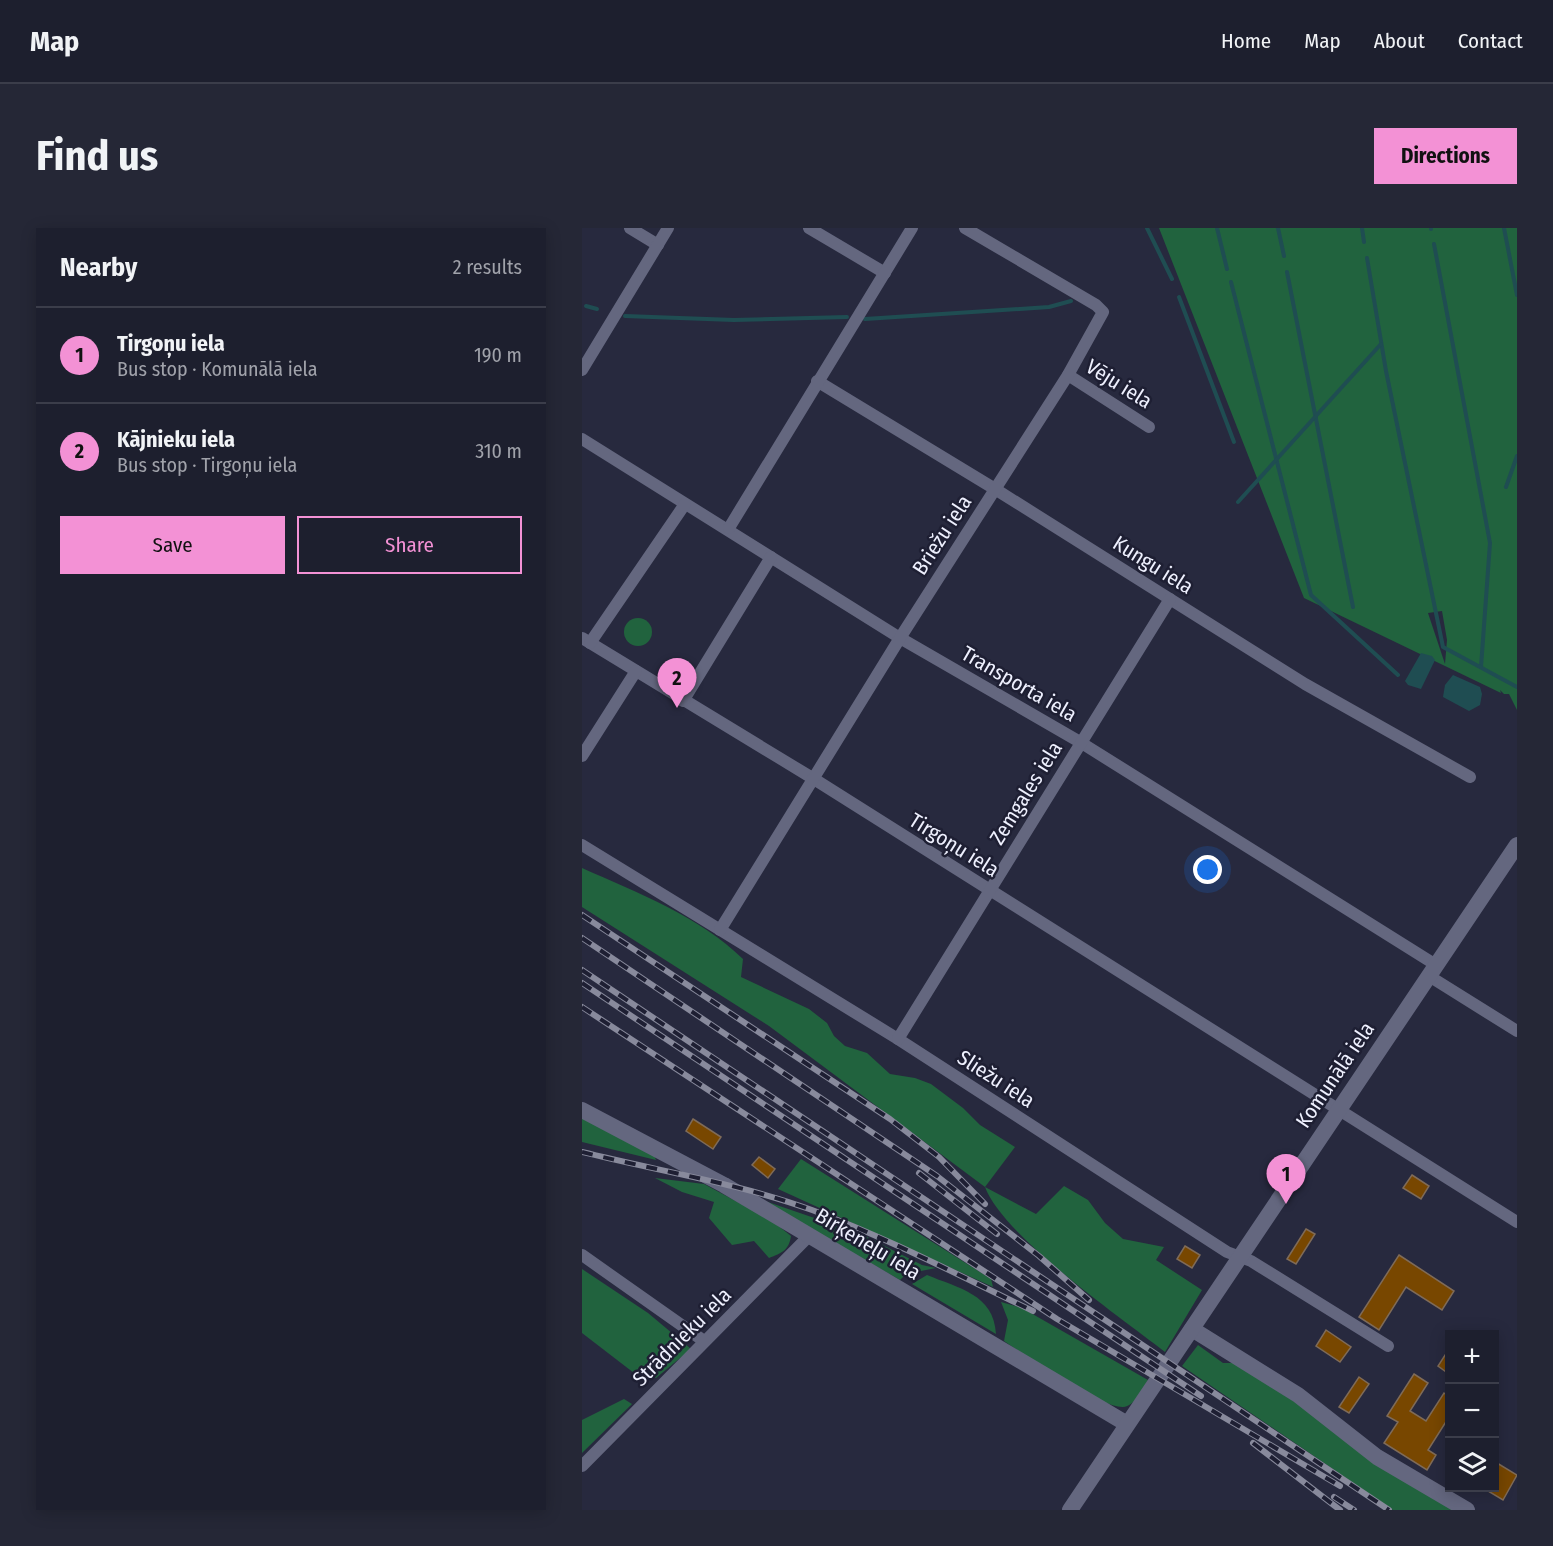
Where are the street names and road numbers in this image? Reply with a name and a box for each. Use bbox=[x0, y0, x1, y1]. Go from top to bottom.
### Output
street label: Vēju iela bbox=[1081, 354, 1157, 414]
street label: Briežu iela bbox=[907, 490, 977, 580]
street label: Kungu iela bbox=[1108, 530, 1198, 600]
street label: Transporta iela bbox=[957, 640, 1081, 728]
street label: Zemgales iela bbox=[984, 737, 1068, 849]
street label: Tirgoņu iela bbox=[904, 807, 1004, 883]
street label: Komunālā iela bbox=[1290, 1017, 1380, 1133]
street label: Sliežu iela bbox=[952, 1044, 1040, 1114]
street label: Birķeneļu iela bbox=[811, 1202, 925, 1286]
street label: Strādnieku iela bbox=[627, 1282, 737, 1392]

